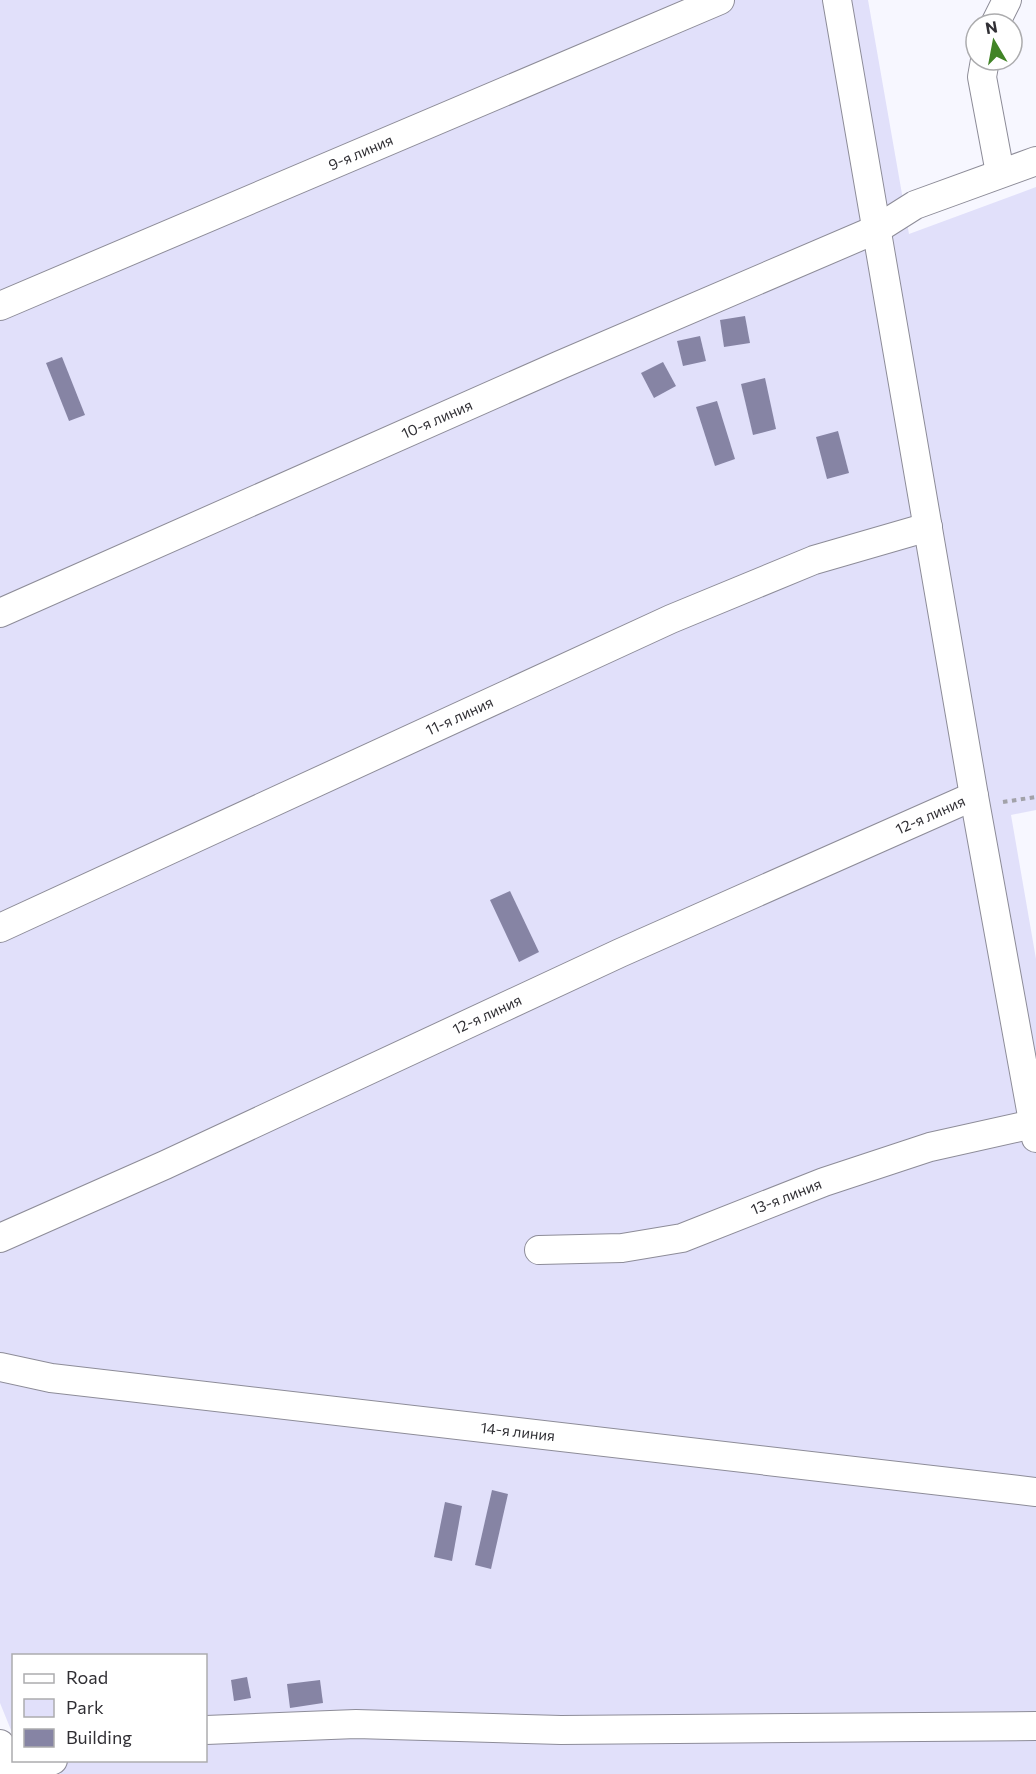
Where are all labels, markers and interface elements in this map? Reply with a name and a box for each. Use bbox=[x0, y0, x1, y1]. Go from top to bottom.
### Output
north arrow bbox=[964, 12, 1024, 72]
text: N bbox=[984, 16, 999, 37]
street label: 9-я линия bbox=[325, 130, 395, 173]
street label: 10-я линия bbox=[398, 395, 475, 442]
street label: 11-я линия bbox=[423, 692, 496, 739]
street label: 12-я линия bbox=[892, 791, 968, 838]
street label: 12-я линия bbox=[449, 990, 524, 1038]
street label: 13-я линия bbox=[748, 1174, 824, 1218]
street label: 14-я линия bbox=[480, 1418, 556, 1444]
legend bbox=[12, 1654, 207, 1762]
text: Road bbox=[66, 1666, 108, 1688]
text: Park bbox=[66, 1696, 104, 1718]
text: Building bbox=[66, 1726, 132, 1748]

